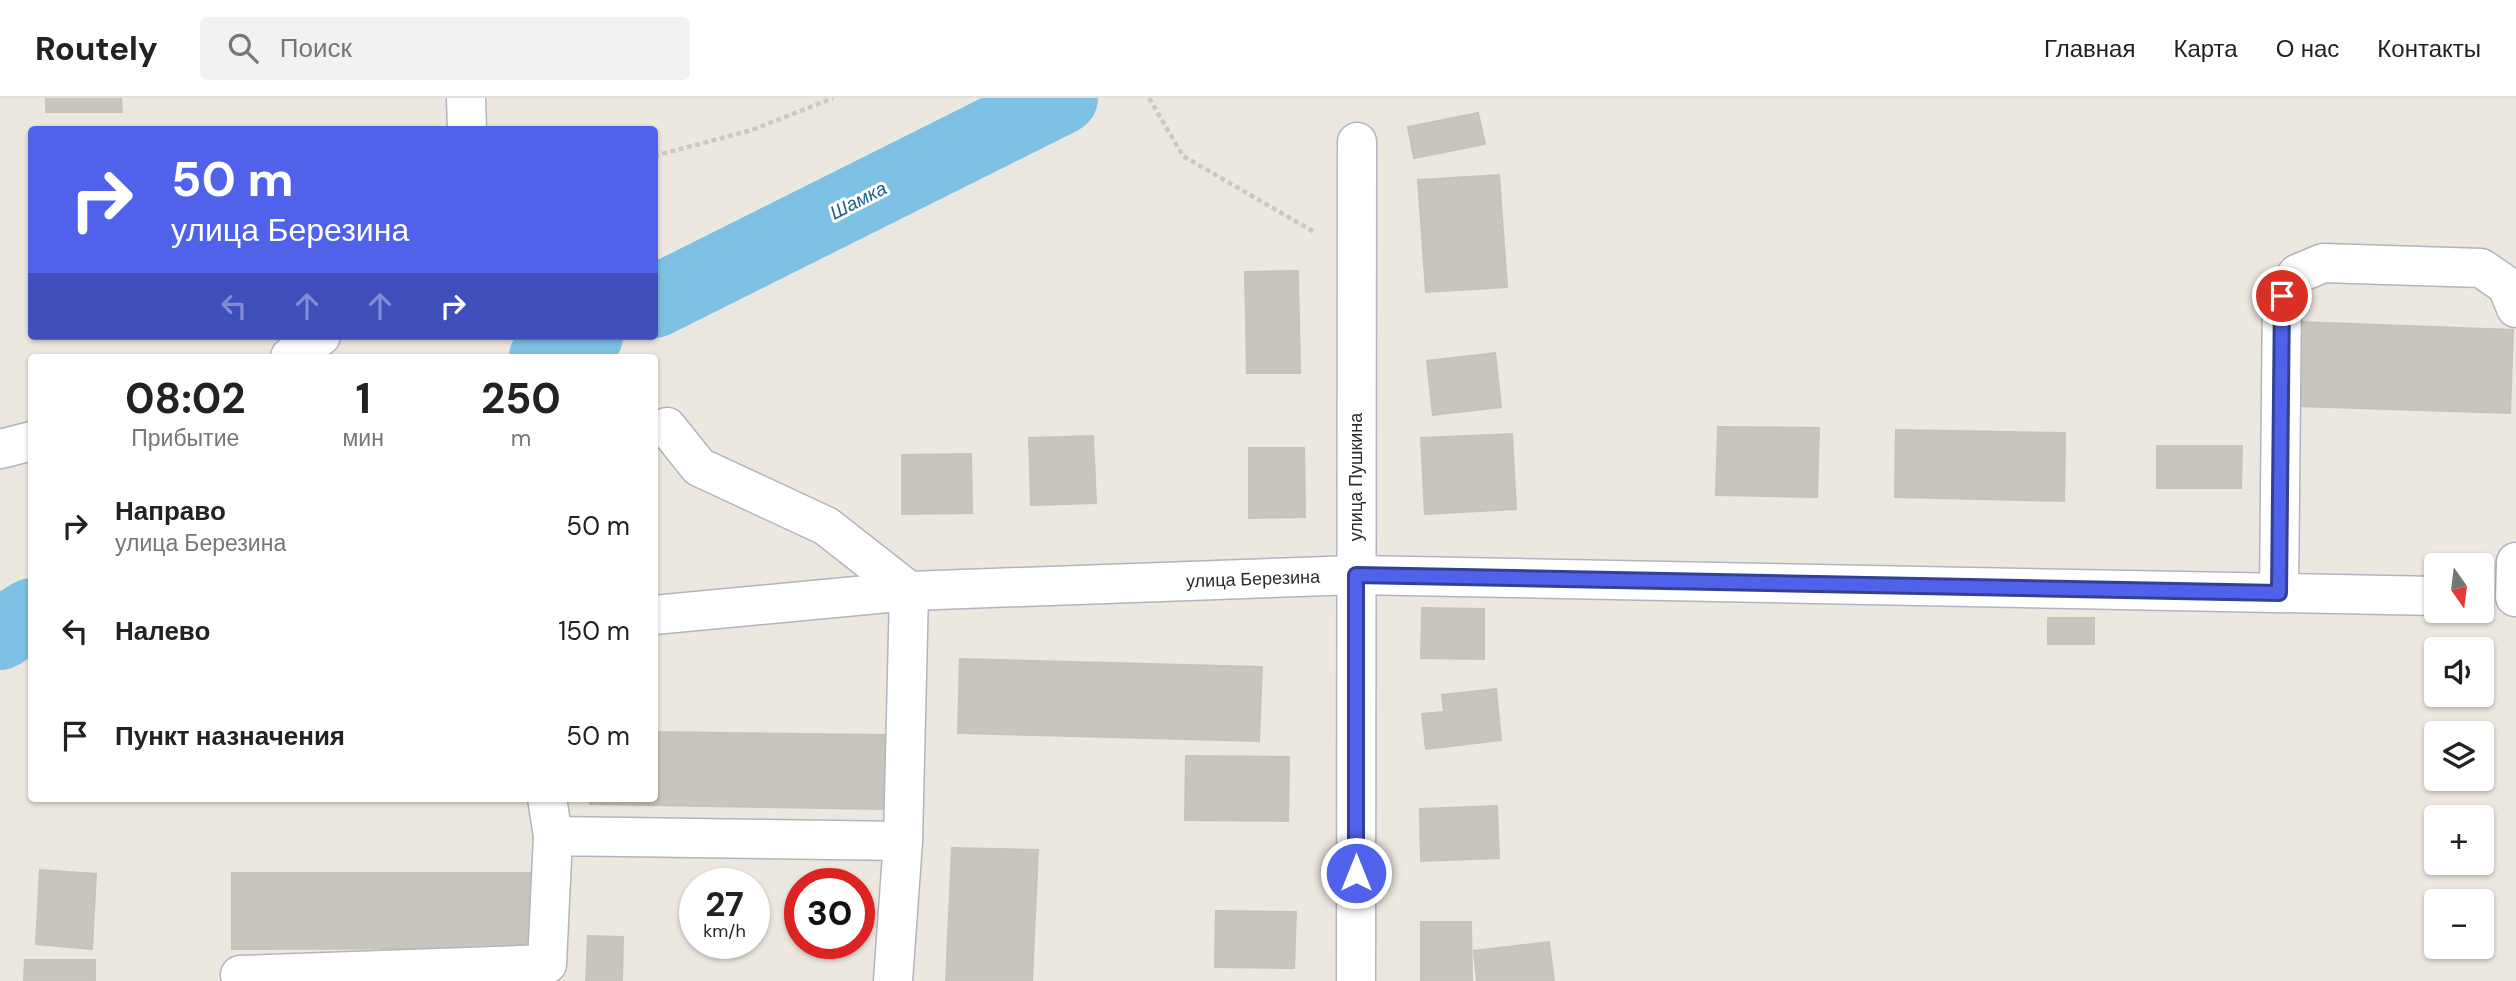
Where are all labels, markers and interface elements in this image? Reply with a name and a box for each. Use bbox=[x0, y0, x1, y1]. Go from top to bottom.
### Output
search box bbox=[200, 17, 690, 80]
text: Routely bbox=[35, 27, 158, 70]
icon: search bbox=[224, 29, 262, 67]
text: Поиск bbox=[280, 31, 352, 65]
text: Главная bbox=[2044, 33, 2135, 64]
text: Карта bbox=[2173, 33, 2238, 64]
text: О нас bbox=[2276, 33, 2339, 64]
text: Контакты bbox=[2377, 33, 2481, 64]
text: 50 m bbox=[171, 147, 294, 211]
icon: right bbox=[56, 154, 147, 245]
water label: Шамка bbox=[826, 176, 891, 225]
text: улица Березина bbox=[171, 209, 409, 251]
pin bbox=[2252, 266, 2312, 326]
icon: arrive bbox=[2263, 277, 2301, 315]
icon: left bbox=[215, 287, 253, 325]
icon: ahead bbox=[288, 287, 326, 325]
icon: ahead bbox=[361, 287, 399, 325]
icon: right bbox=[434, 287, 472, 325]
text: 08:02 bbox=[125, 371, 246, 426]
text: 1 bbox=[356, 371, 371, 426]
text: 250 bbox=[481, 371, 561, 426]
street label: улица Пушкина bbox=[1344, 412, 1368, 541]
text: Прибытие bbox=[131, 423, 239, 453]
text: мин bbox=[343, 423, 384, 453]
text: m bbox=[511, 423, 531, 453]
text: Направо bbox=[115, 494, 226, 528]
icon: right bbox=[56, 507, 94, 545]
text: 50 m bbox=[566, 509, 630, 543]
text: улица Березина bbox=[115, 528, 286, 558]
north arrow bbox=[2424, 553, 2494, 623]
map controls bbox=[2424, 553, 2494, 959]
street label: улица Березина bbox=[1186, 565, 1321, 593]
icon: left bbox=[56, 612, 94, 650]
text: Налево bbox=[115, 614, 210, 648]
text: 150 m bbox=[558, 614, 630, 648]
button: sound bbox=[2424, 637, 2494, 707]
icon: arrive bbox=[56, 717, 94, 755]
text: Пункт назначения bbox=[115, 719, 345, 753]
text: 50 m bbox=[566, 719, 630, 753]
button: layers bbox=[2424, 721, 2494, 791]
button: + bbox=[2424, 805, 2494, 875]
position arrow bbox=[1319, 836, 1393, 910]
speed limit sign: 30 bbox=[784, 868, 875, 959]
text: 27 bbox=[705, 881, 744, 927]
button: − bbox=[2424, 889, 2494, 959]
text: km/h bbox=[703, 919, 746, 943]

